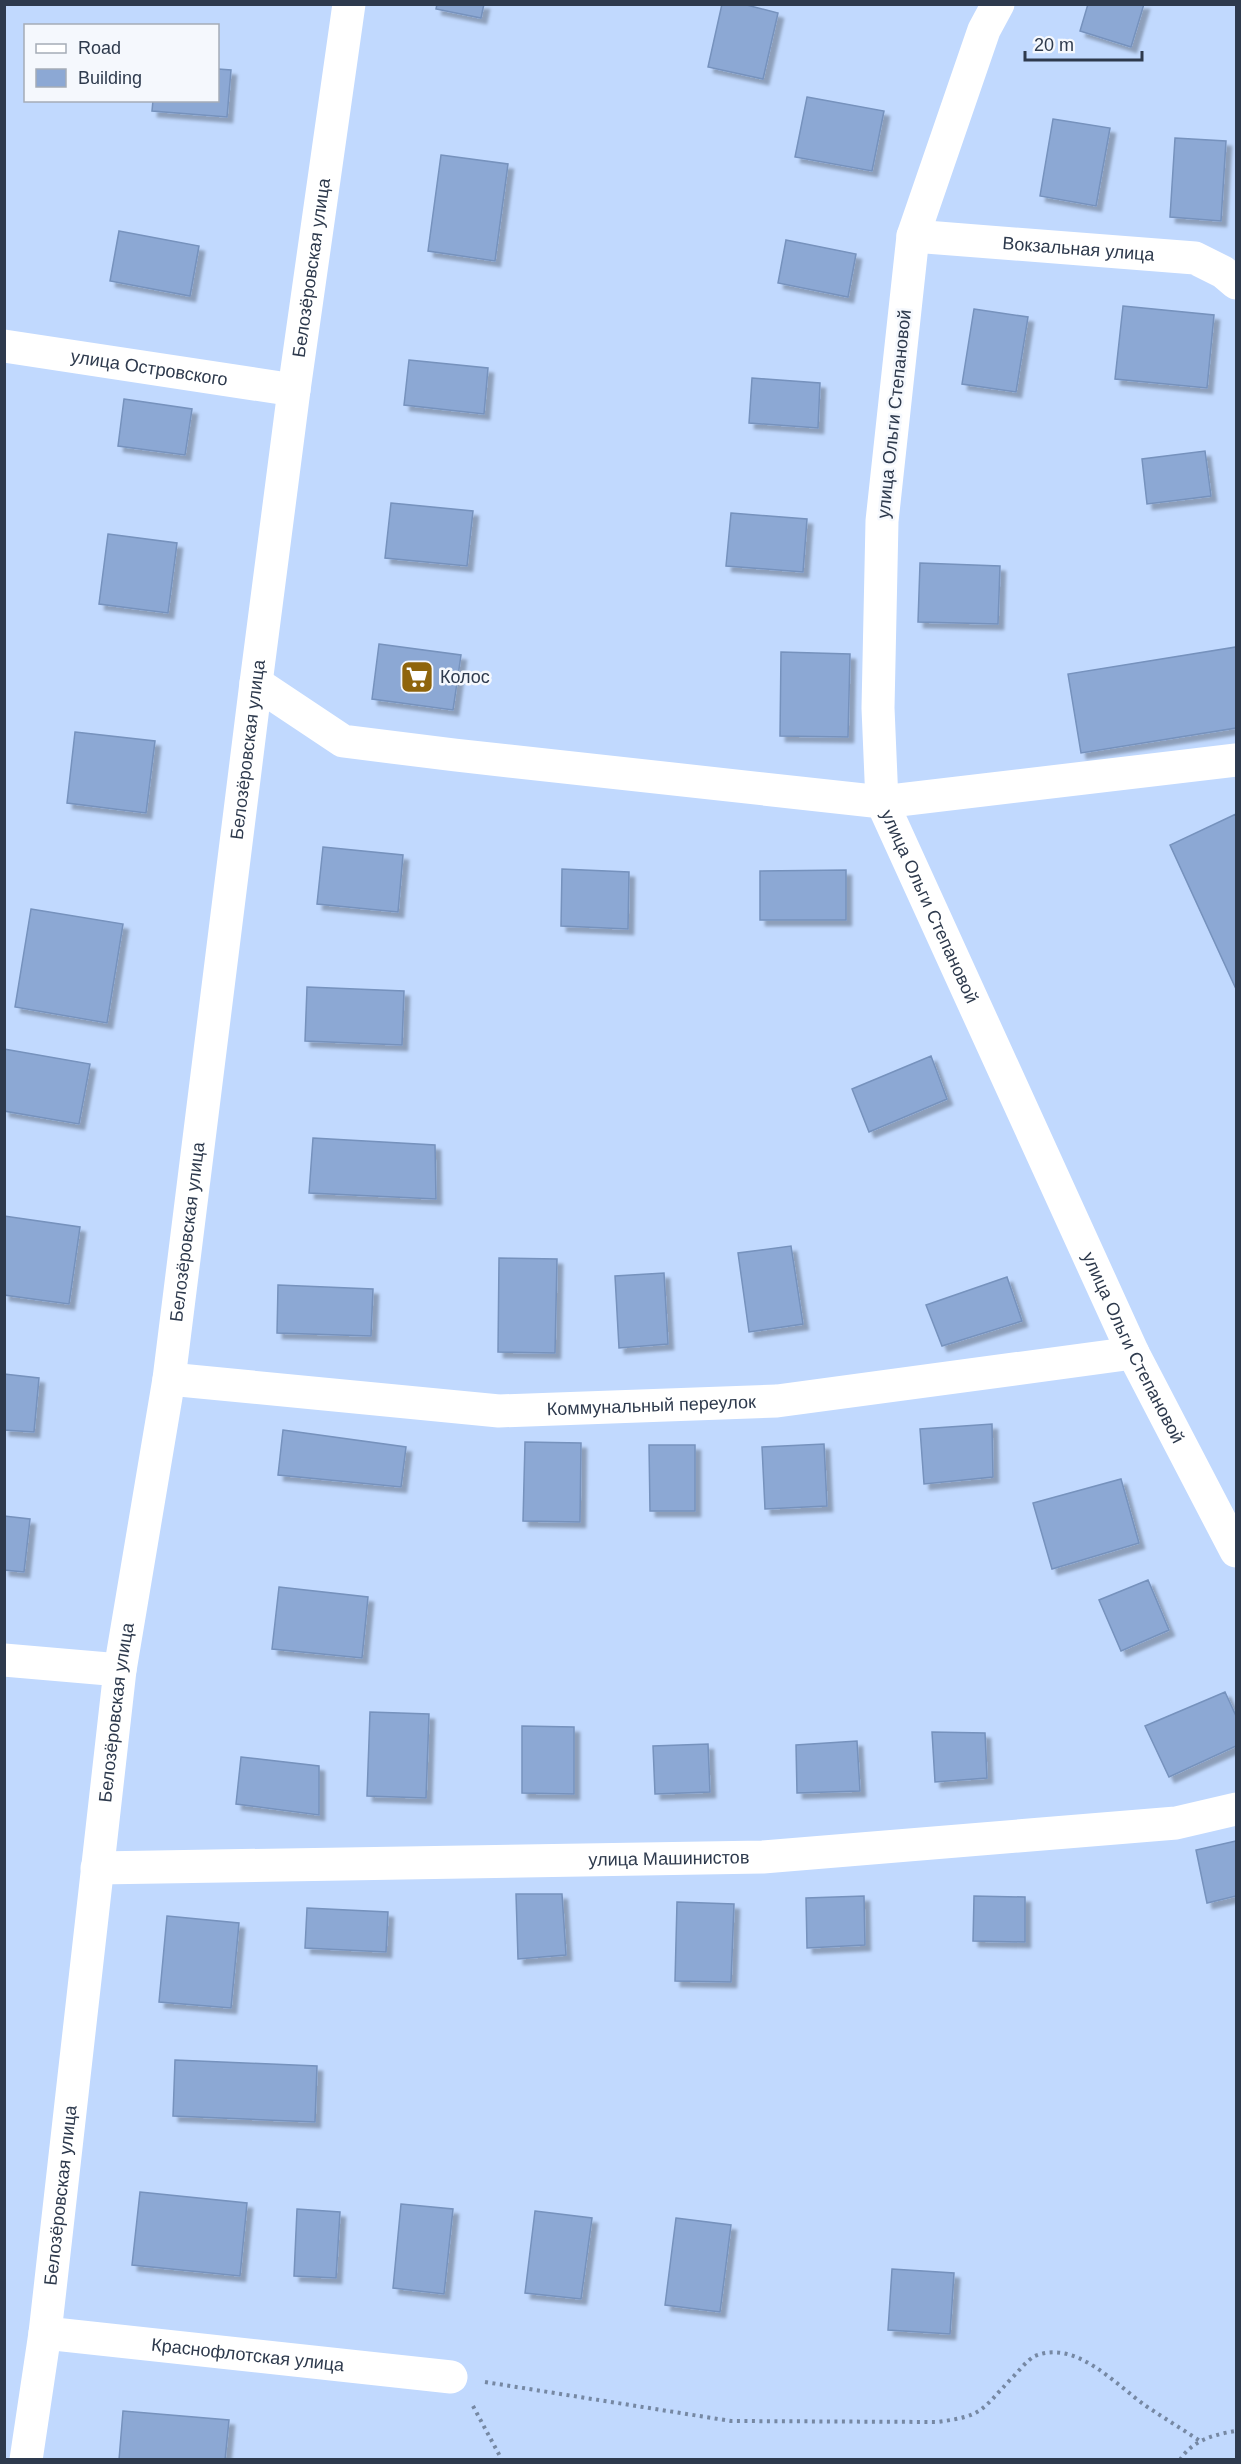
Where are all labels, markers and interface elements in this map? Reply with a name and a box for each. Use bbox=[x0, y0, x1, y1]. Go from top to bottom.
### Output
legend bbox=[24, 24, 219, 102]
scale bar bbox=[1025, 24, 1142, 62]
text: 20 m bbox=[1034, 35, 1074, 55]
text: Road bbox=[78, 38, 121, 58]
text: Building bbox=[78, 68, 142, 88]
street label: Белозёровская улица bbox=[289, 176, 334, 359]
street label: Вокзальная улица bbox=[1002, 233, 1156, 265]
street label: улица Ольги Степановой bbox=[873, 309, 915, 519]
street label: улица Островского bbox=[69, 346, 229, 390]
street label: Белозёровская улица bbox=[227, 658, 269, 841]
supermarket icon: Колос bbox=[399, 659, 435, 695]
place label: Колос bbox=[440, 667, 490, 687]
street label: улица Ольги Степановой bbox=[877, 807, 982, 1006]
street label: Белозёровская улица bbox=[166, 1140, 209, 1323]
street label: улица Ольги Степановой bbox=[1078, 1249, 1188, 1447]
street label: Коммунальный переулок bbox=[546, 1392, 756, 1419]
street label: Белозёровская улица bbox=[95, 1620, 138, 1803]
street label: улица Машинистов bbox=[588, 1847, 750, 1870]
street label: Белозёровская улица bbox=[40, 2103, 81, 2286]
street label: Краснофлотская улица bbox=[150, 2335, 346, 2375]

